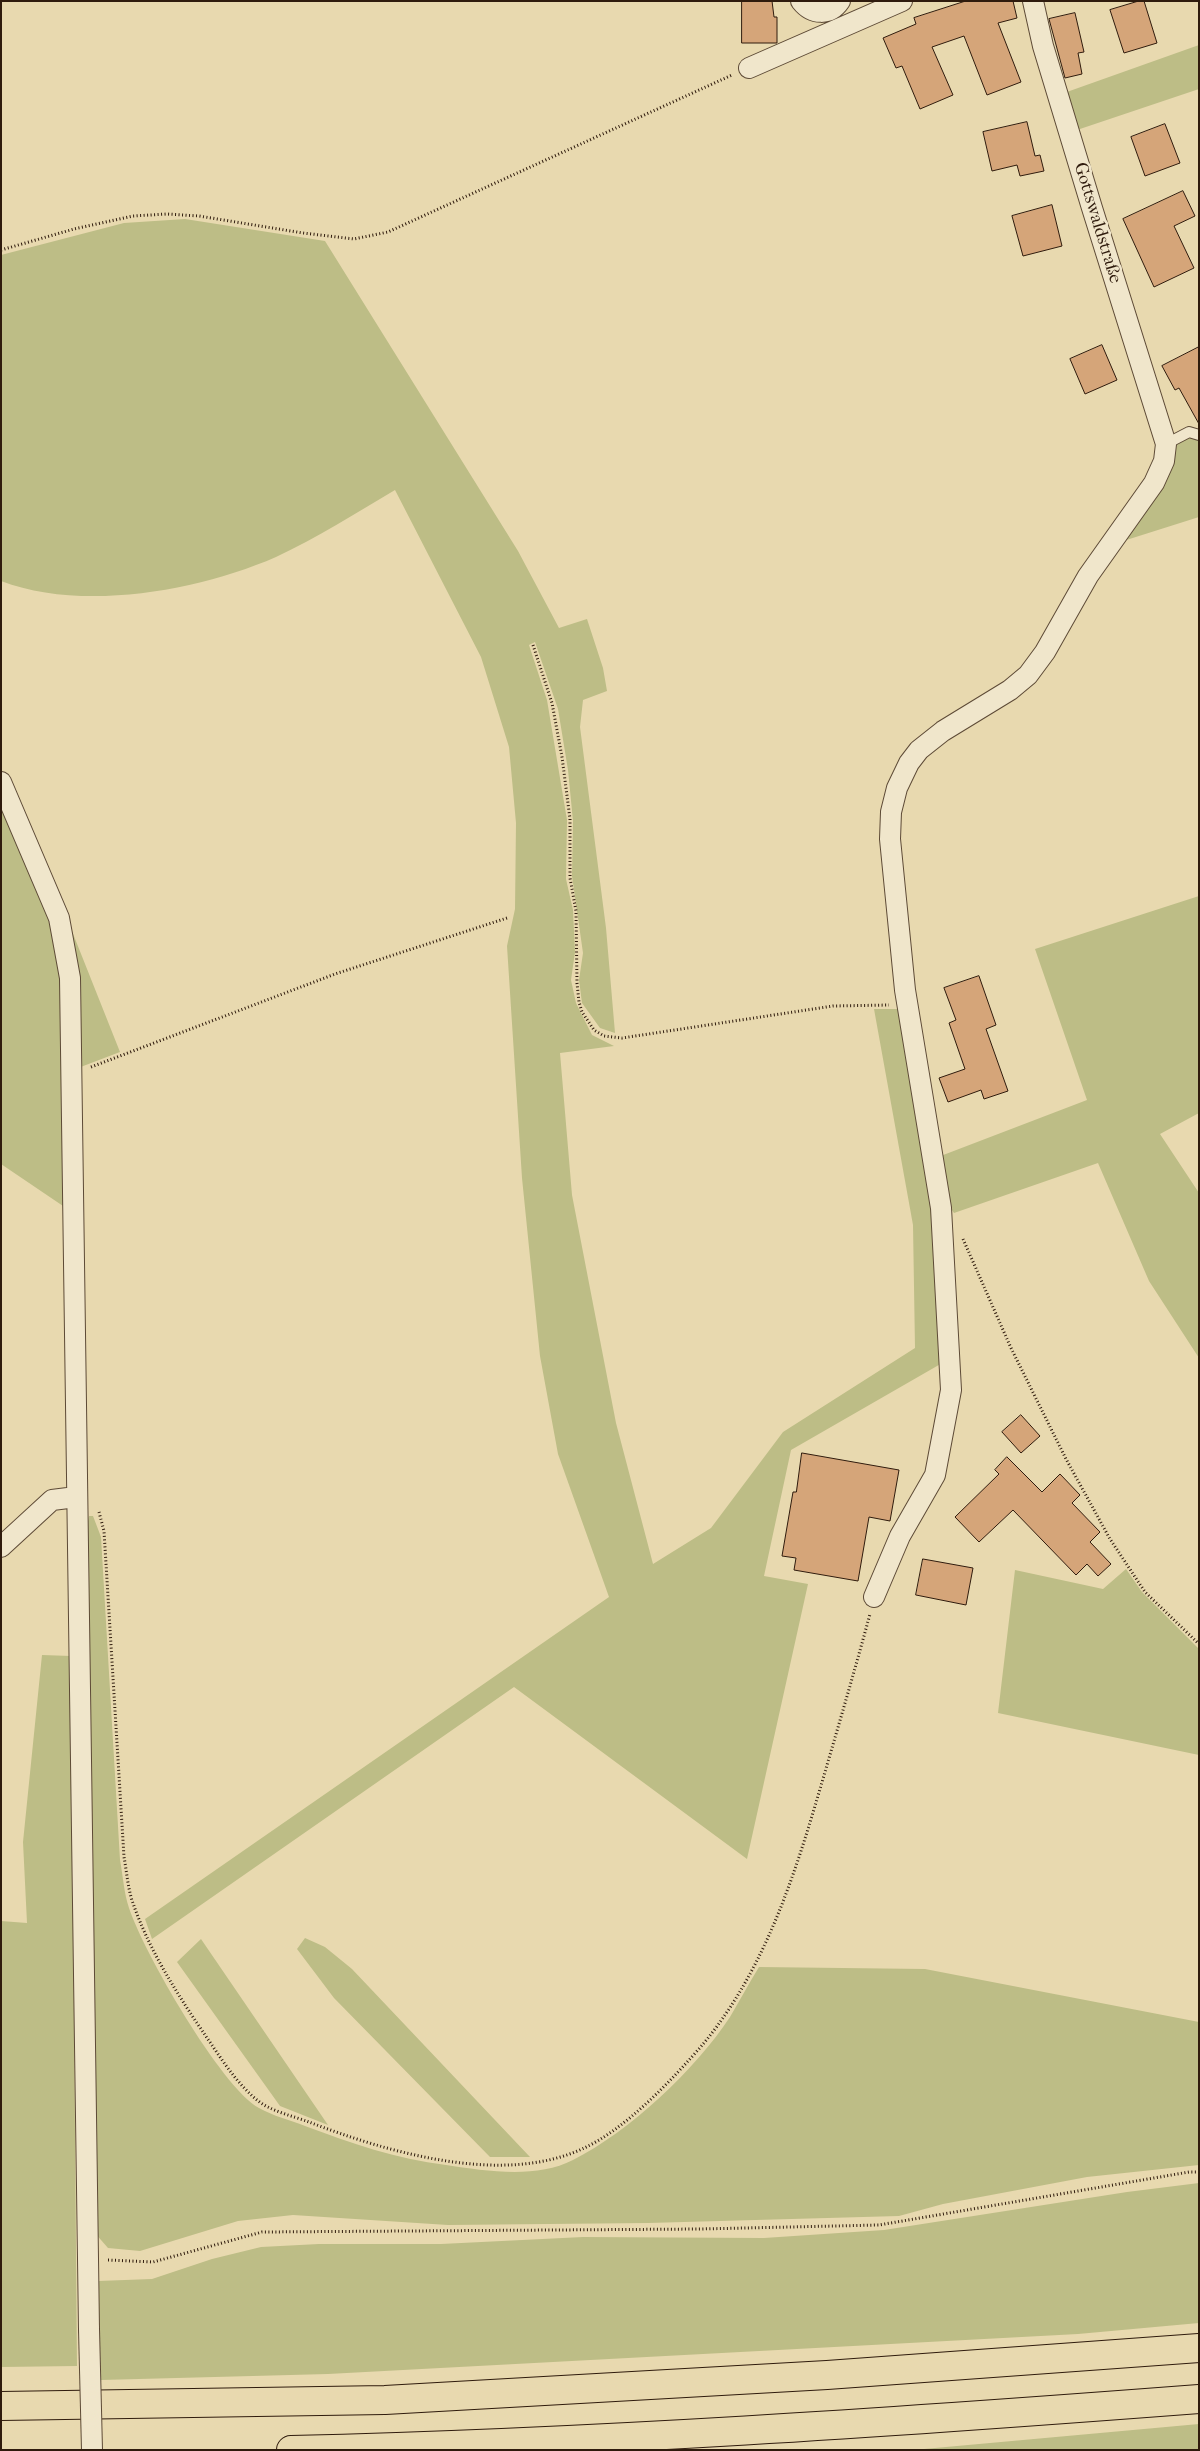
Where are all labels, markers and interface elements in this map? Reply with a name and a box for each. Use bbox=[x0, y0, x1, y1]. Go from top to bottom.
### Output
street label: Gottswaldstraße bbox=[1068, 160, 1126, 286]

